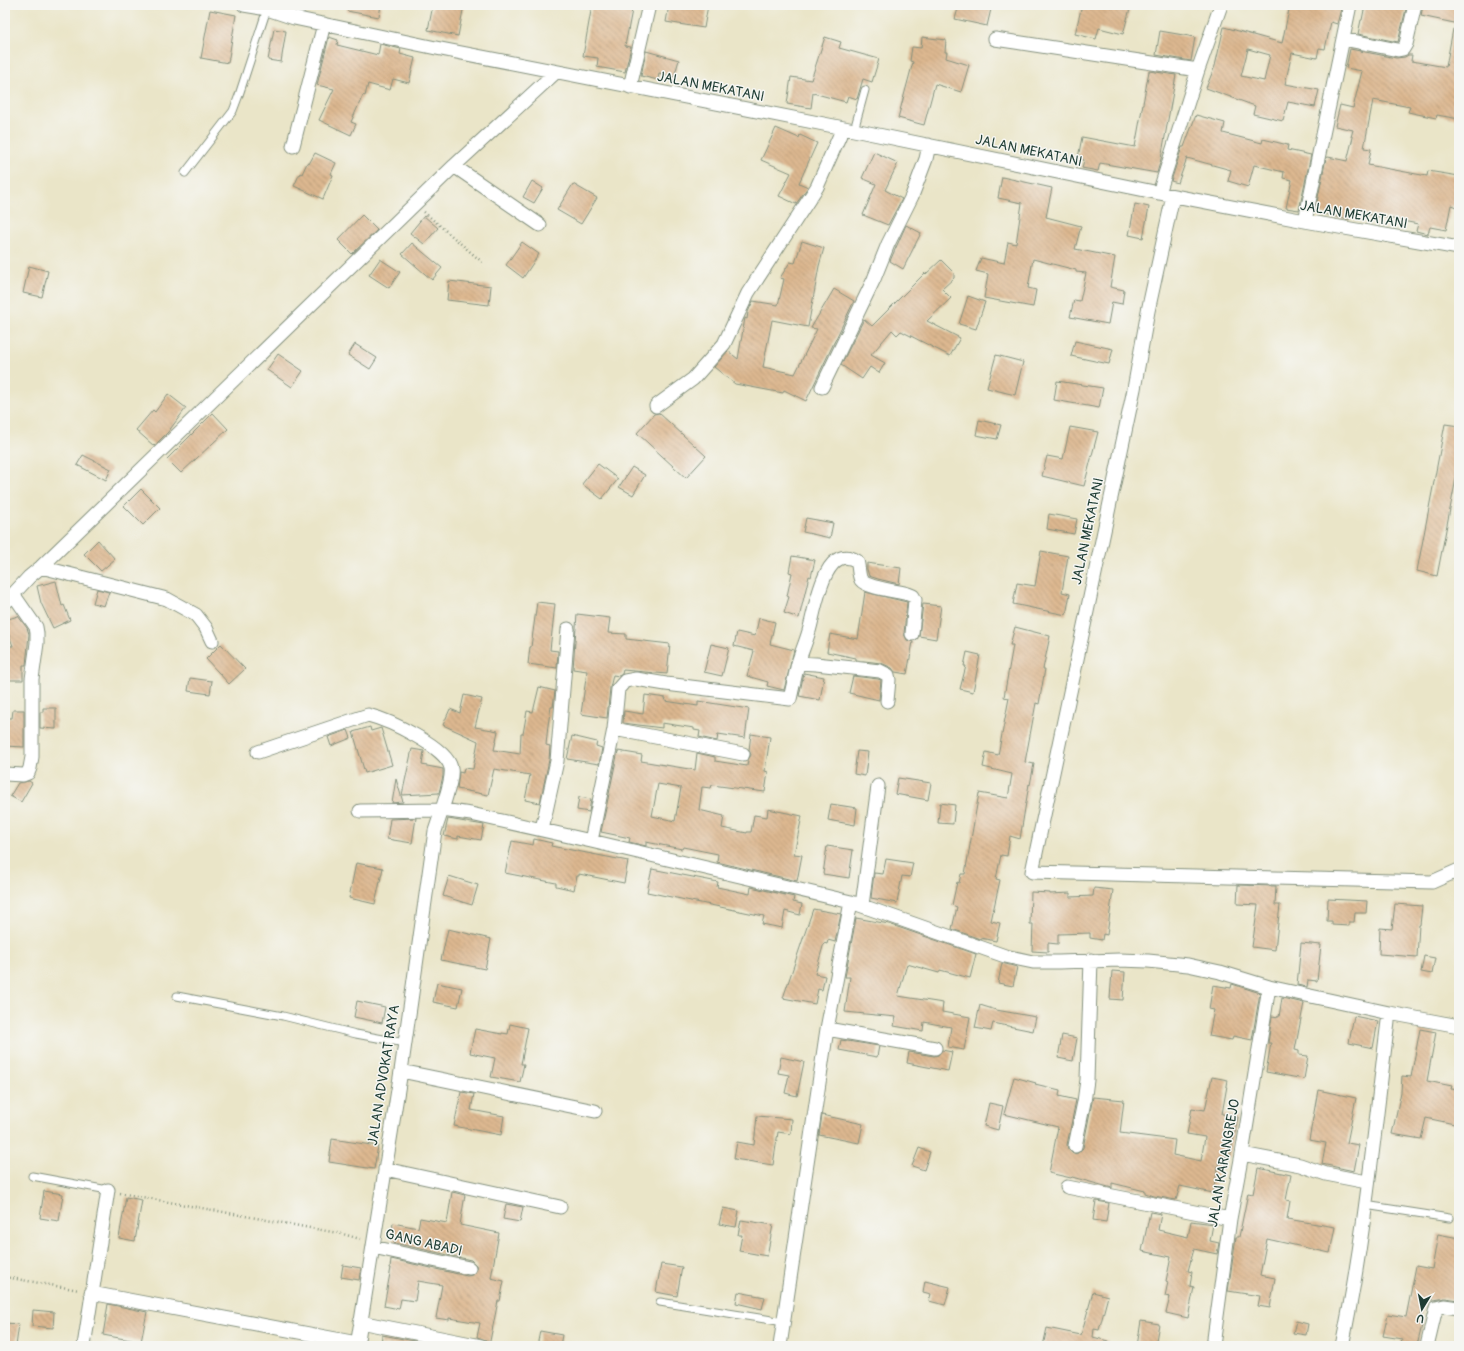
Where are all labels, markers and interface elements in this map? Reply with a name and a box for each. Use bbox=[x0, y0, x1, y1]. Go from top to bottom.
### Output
street label: JALAN MEKATANI bbox=[656, 68, 766, 105]
street label: JALAN MEKATANI bbox=[974, 131, 1084, 170]
street label: JALAN MEKATANI bbox=[1299, 197, 1409, 232]
street label: JALAN MEKATANI bbox=[1068, 476, 1107, 586]
street label: JALAN ADVOKAT RAYA bbox=[364, 1004, 403, 1147]
street label: JALAN KARANGREJO bbox=[1204, 1098, 1243, 1228]
street label: GANG ABADI bbox=[384, 1225, 464, 1260]
north arrow bbox=[1402, 1289, 1442, 1329]
text: U bbox=[1416, 1311, 1425, 1325]

